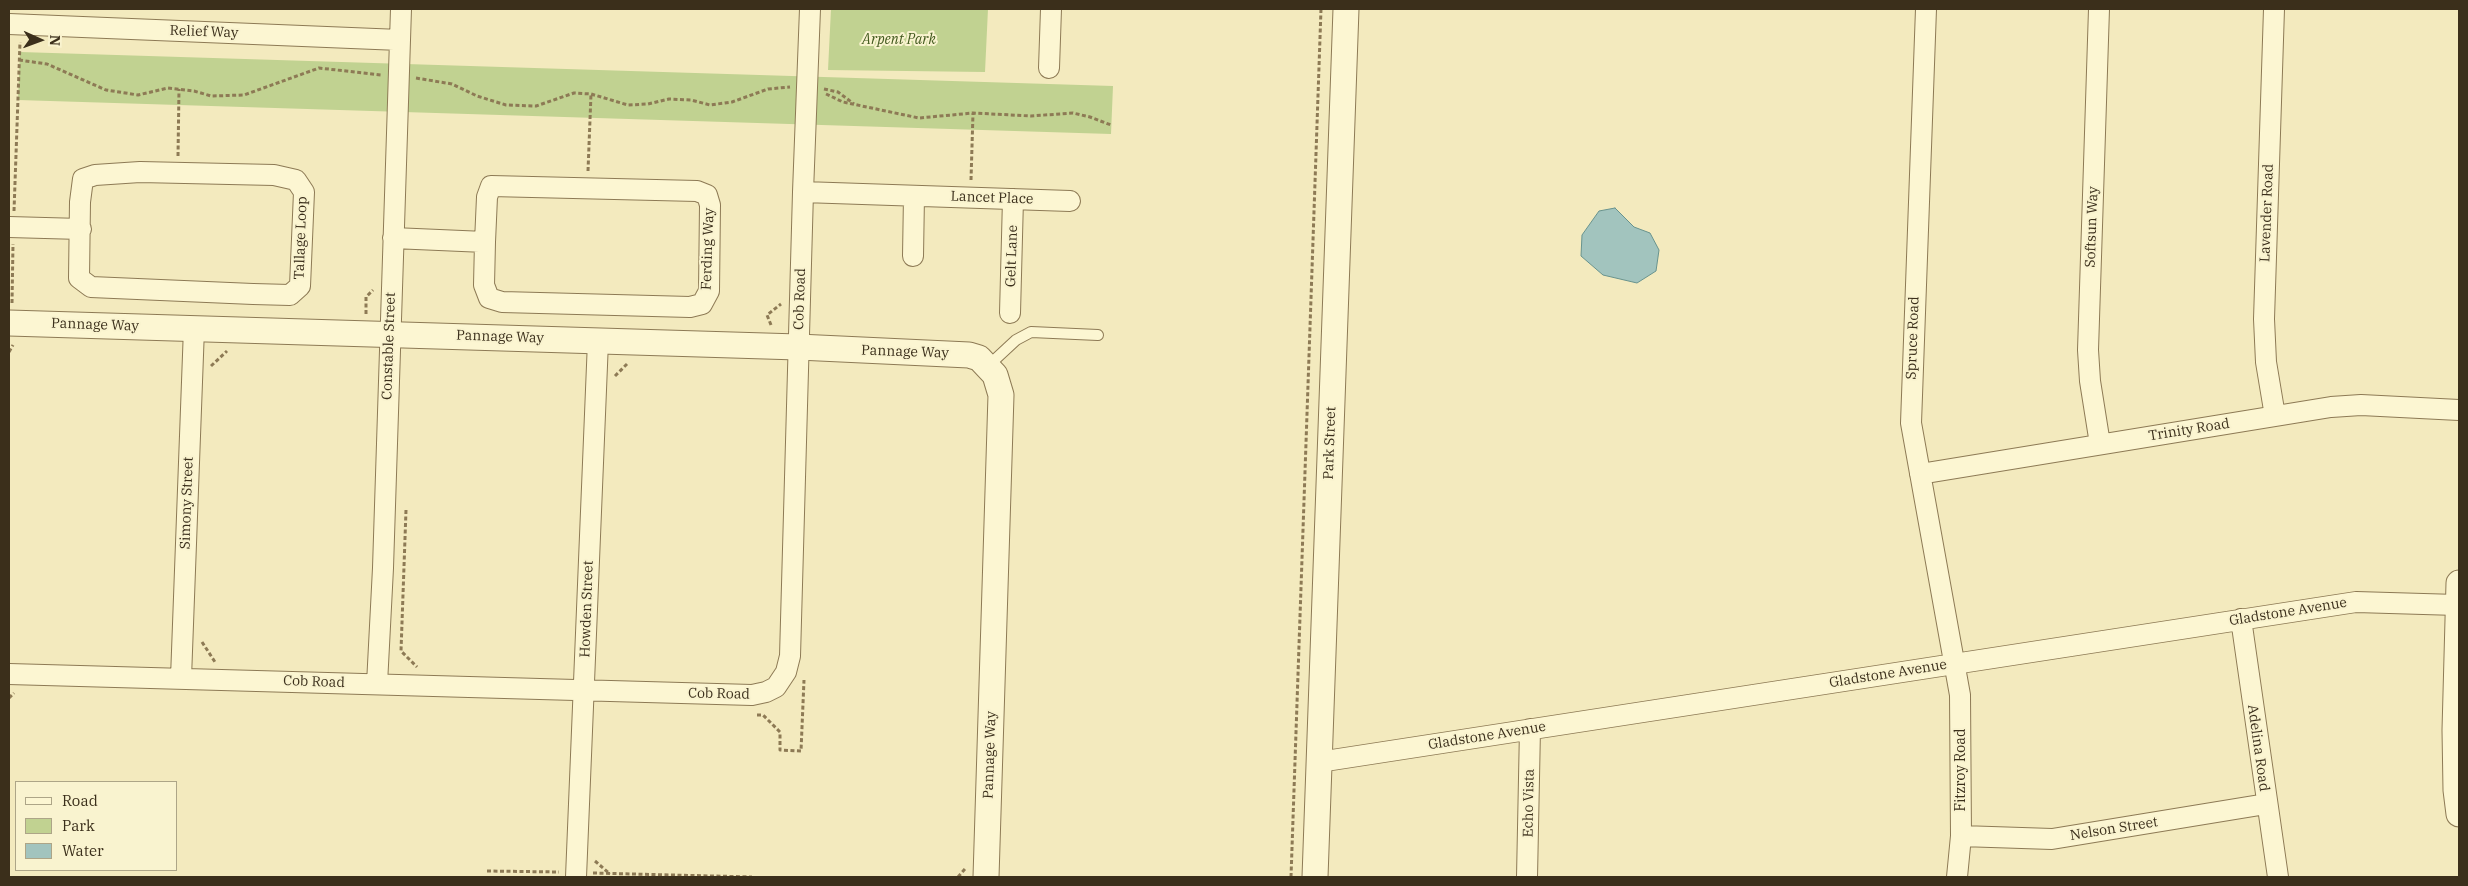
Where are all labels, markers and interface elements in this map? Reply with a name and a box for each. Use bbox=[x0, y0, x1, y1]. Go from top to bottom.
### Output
north arrow bbox=[15, 15, 65, 65]
street label: Relief Way bbox=[169, 22, 239, 42]
park label: Arpent Park bbox=[862, 32, 936, 48]
text: N bbox=[46, 35, 64, 46]
street label: Lavender Road bbox=[2257, 164, 2277, 262]
street label: Softsun Way bbox=[2082, 186, 2102, 268]
street label: Lancet Place bbox=[950, 188, 1034, 208]
street label: Tallage Loop bbox=[291, 196, 311, 280]
street label: Ferding Way bbox=[698, 208, 718, 290]
street label: Gelt Lane bbox=[1003, 225, 1021, 287]
street label: Cob Road bbox=[791, 268, 809, 330]
street label: Constable Street bbox=[379, 292, 399, 400]
street label: Spruce Road bbox=[1903, 296, 1923, 380]
street label: Pannage Way bbox=[51, 315, 139, 335]
street label: Pannage Way bbox=[456, 327, 544, 347]
street label: Pannage Way bbox=[861, 342, 949, 362]
street label: Park Street bbox=[1320, 406, 1340, 480]
street label: Trinity Road bbox=[2147, 415, 2231, 445]
street label: Simony Street bbox=[177, 456, 197, 550]
street label: Howden Street bbox=[577, 560, 597, 658]
street label: Gladstone Avenue bbox=[2228, 594, 2348, 630]
street label: Gladstone Avenue bbox=[1828, 656, 1948, 692]
street label: Cob Road bbox=[283, 673, 345, 691]
street label: Cob Road bbox=[688, 685, 750, 703]
street label: Adelina Road bbox=[2244, 704, 2272, 792]
street label: Pannage Way bbox=[980, 711, 1000, 799]
street label: Gladstone Avenue bbox=[1427, 718, 1547, 754]
street label: Fitzroy Road bbox=[1953, 728, 1969, 812]
street label: Echo Vista bbox=[1520, 769, 1538, 837]
legend bbox=[15, 781, 178, 871]
text: Road bbox=[62, 791, 98, 810]
street label: Nelson Street bbox=[2069, 814, 2159, 844]
text: Park bbox=[62, 816, 95, 835]
text: Water bbox=[62, 841, 104, 860]

